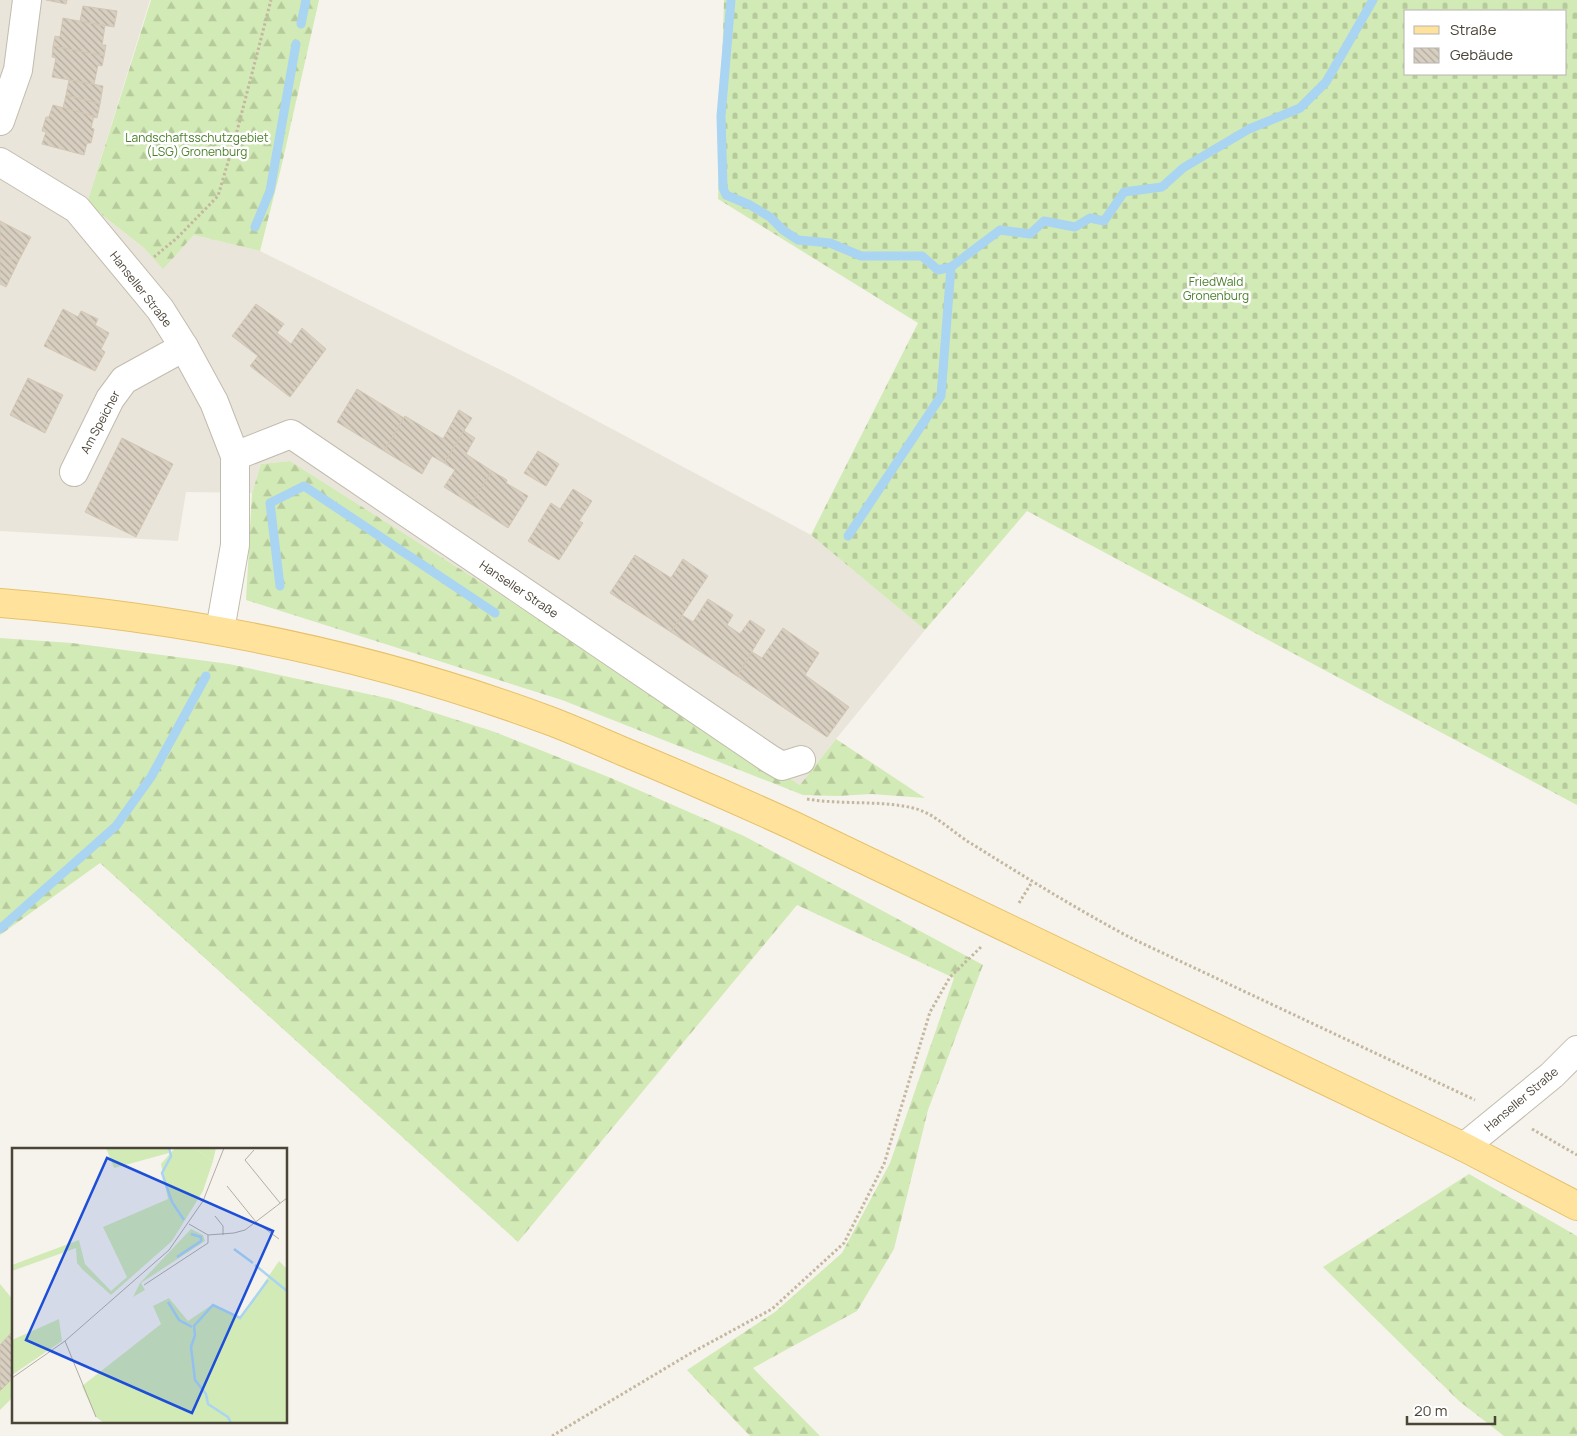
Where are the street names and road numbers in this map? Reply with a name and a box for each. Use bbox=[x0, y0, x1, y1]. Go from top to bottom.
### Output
street label: Hanseller Straße bbox=[106, 248, 176, 330]
street label: Am Speicher bbox=[76, 387, 124, 457]
street label: Hanseller Straße bbox=[476, 556, 562, 622]
street label: Hanseller Straße bbox=[1480, 1063, 1562, 1135]

